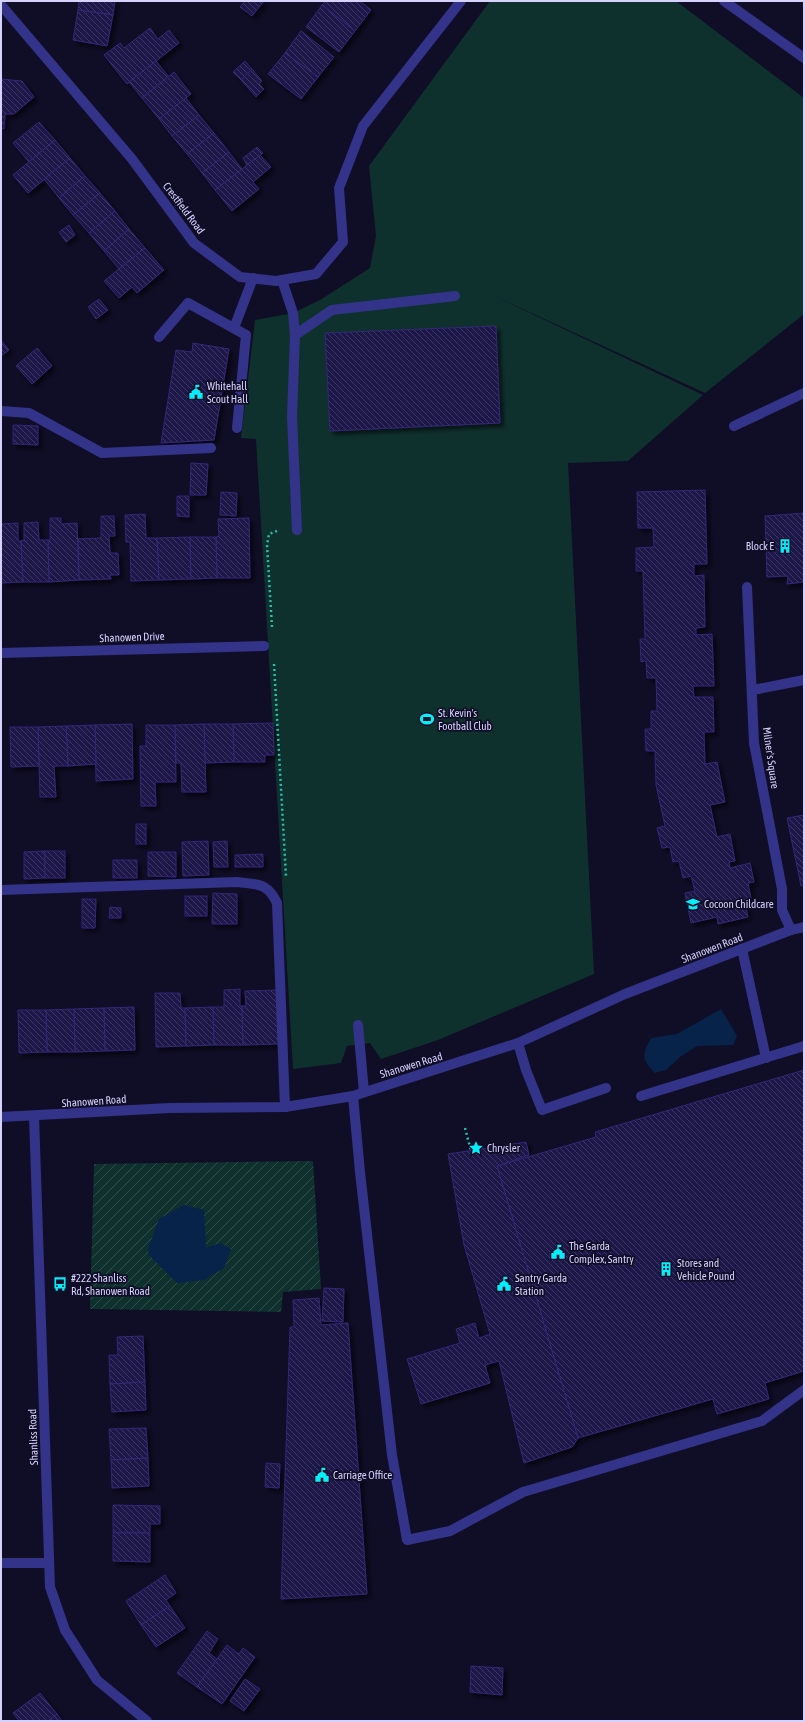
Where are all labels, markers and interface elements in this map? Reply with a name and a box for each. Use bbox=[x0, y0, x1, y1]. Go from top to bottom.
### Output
street label: Crestfield Road bbox=[161, 180, 207, 236]
place label: Whitehall Scout Hall bbox=[207, 380, 248, 405]
public building icon: Whitehall Scout Hall bbox=[188, 384, 204, 400]
building icon: Block E bbox=[777, 538, 793, 554]
place label: Block E bbox=[746, 540, 774, 552]
street label: Shanowen Drive bbox=[99, 630, 165, 644]
place label: St. Kevin's Football Club bbox=[438, 707, 492, 732]
sports icon: St. Kevin's Football Club bbox=[419, 711, 435, 727]
street label: Milner's Square bbox=[761, 726, 781, 790]
school or university icon: Cocoon Childcare bbox=[685, 896, 701, 912]
place label: Cocoon Childcare bbox=[704, 898, 774, 910]
street label: Shanowen Road bbox=[680, 931, 744, 965]
street label: Shanowen Road bbox=[378, 1050, 444, 1080]
street label: Shanowen Road bbox=[61, 1093, 127, 1109]
place icon: Chrysler bbox=[468, 1140, 484, 1156]
place label: Chrysler bbox=[487, 1142, 521, 1154]
place label: The Garda Complex, Santry bbox=[569, 1240, 634, 1265]
public building icon: The Garda Complex, Santry bbox=[550, 1244, 566, 1260]
place label: Stores and Vehicle Pound bbox=[677, 1257, 735, 1282]
building icon: Stores and Vehicle Pound bbox=[658, 1261, 674, 1277]
place label: #222 Shanliss Rd, Shanowen Road bbox=[71, 1272, 150, 1297]
place label: Santry Garda Station bbox=[515, 1272, 567, 1297]
bus stop icon: #222 Shanliss Rd, Shanowen Road bbox=[52, 1276, 68, 1292]
public building icon: Santry Garda Station bbox=[496, 1276, 512, 1292]
street label: Shanliss Road bbox=[26, 1409, 40, 1465]
public building icon: Carriage Office bbox=[314, 1467, 330, 1483]
place label: Carriage Office bbox=[333, 1469, 392, 1481]

